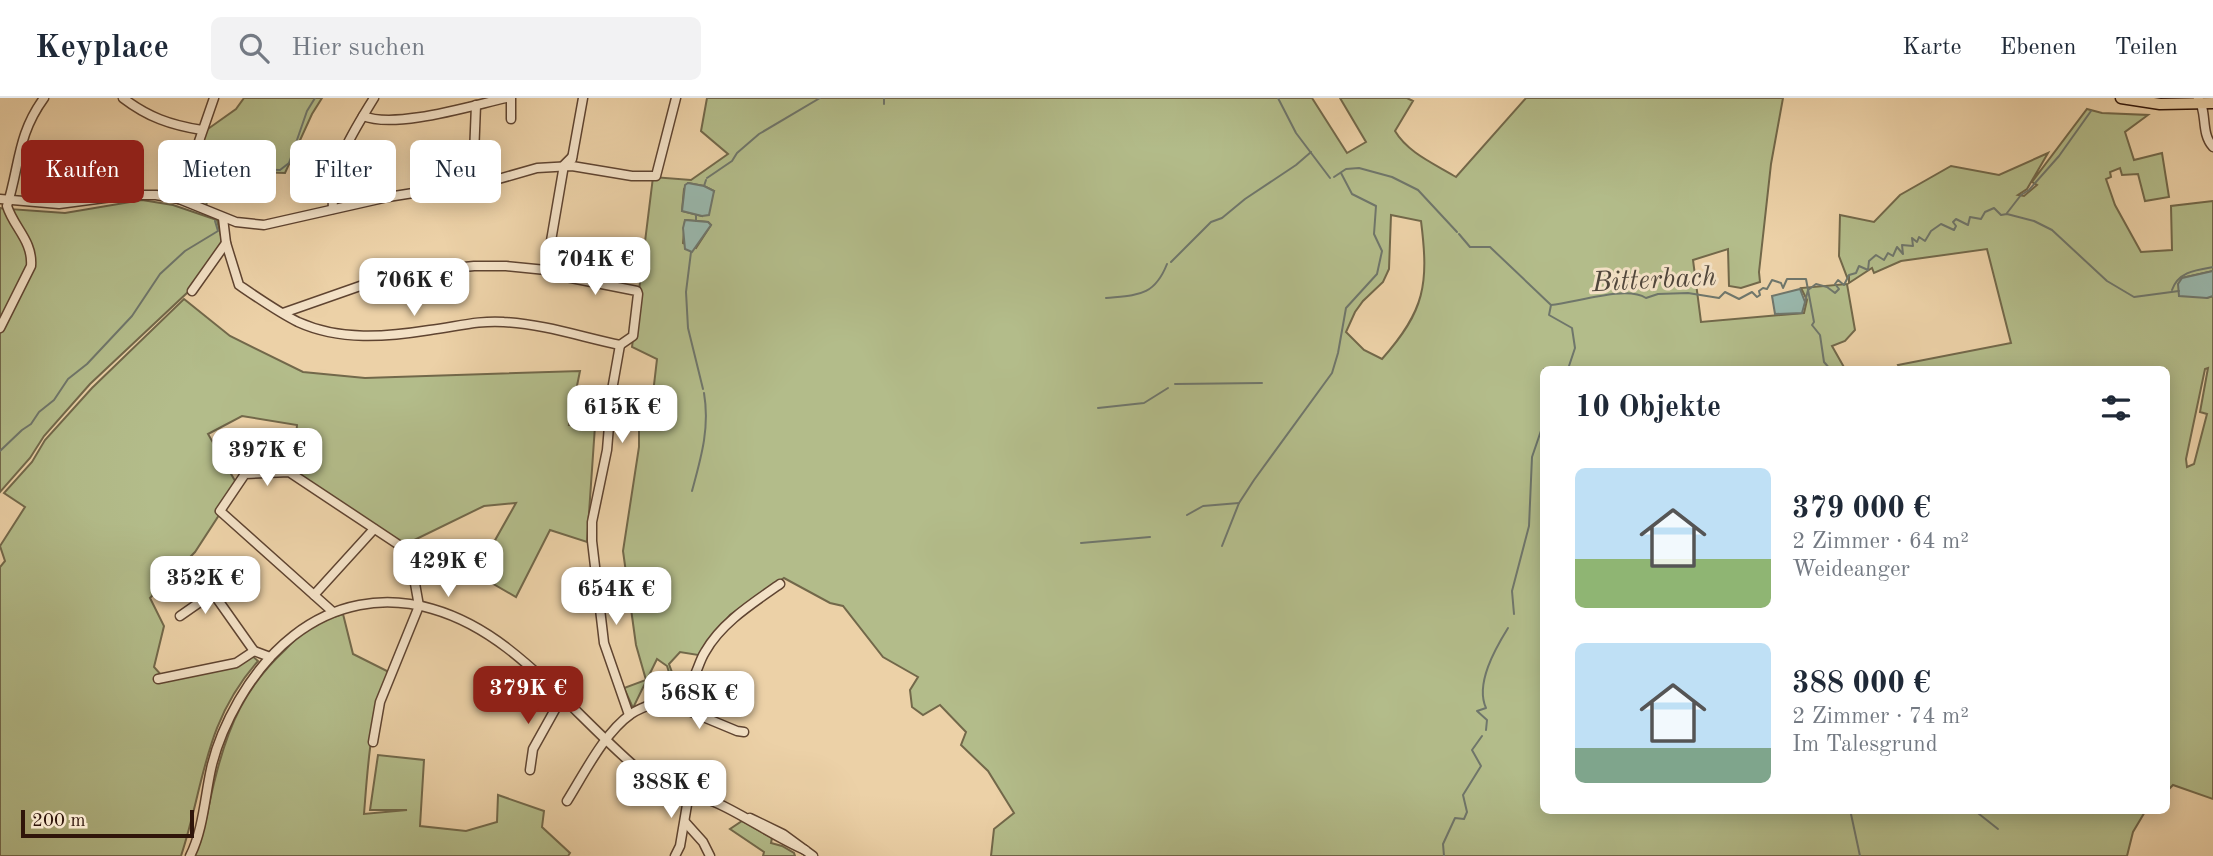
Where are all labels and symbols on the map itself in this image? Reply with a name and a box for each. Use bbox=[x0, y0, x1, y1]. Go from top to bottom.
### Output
pin: 704K € bbox=[538, 238, 652, 297]
pin: 706K € bbox=[357, 258, 471, 318]
water label: Bitterbach bbox=[1590, 264, 1717, 298]
pin: 615K € bbox=[565, 386, 679, 445]
pin: 397K € bbox=[210, 428, 324, 488]
pin: 429K € bbox=[391, 540, 505, 599]
pin: 352K € bbox=[148, 556, 262, 616]
pin: 654K € bbox=[559, 568, 673, 627]
pin: 379K € bbox=[471, 666, 585, 726]
pin: 568K € bbox=[642, 672, 756, 731]
pin: 388K € bbox=[614, 760, 728, 820]
scale bar bbox=[21, 807, 194, 839]

